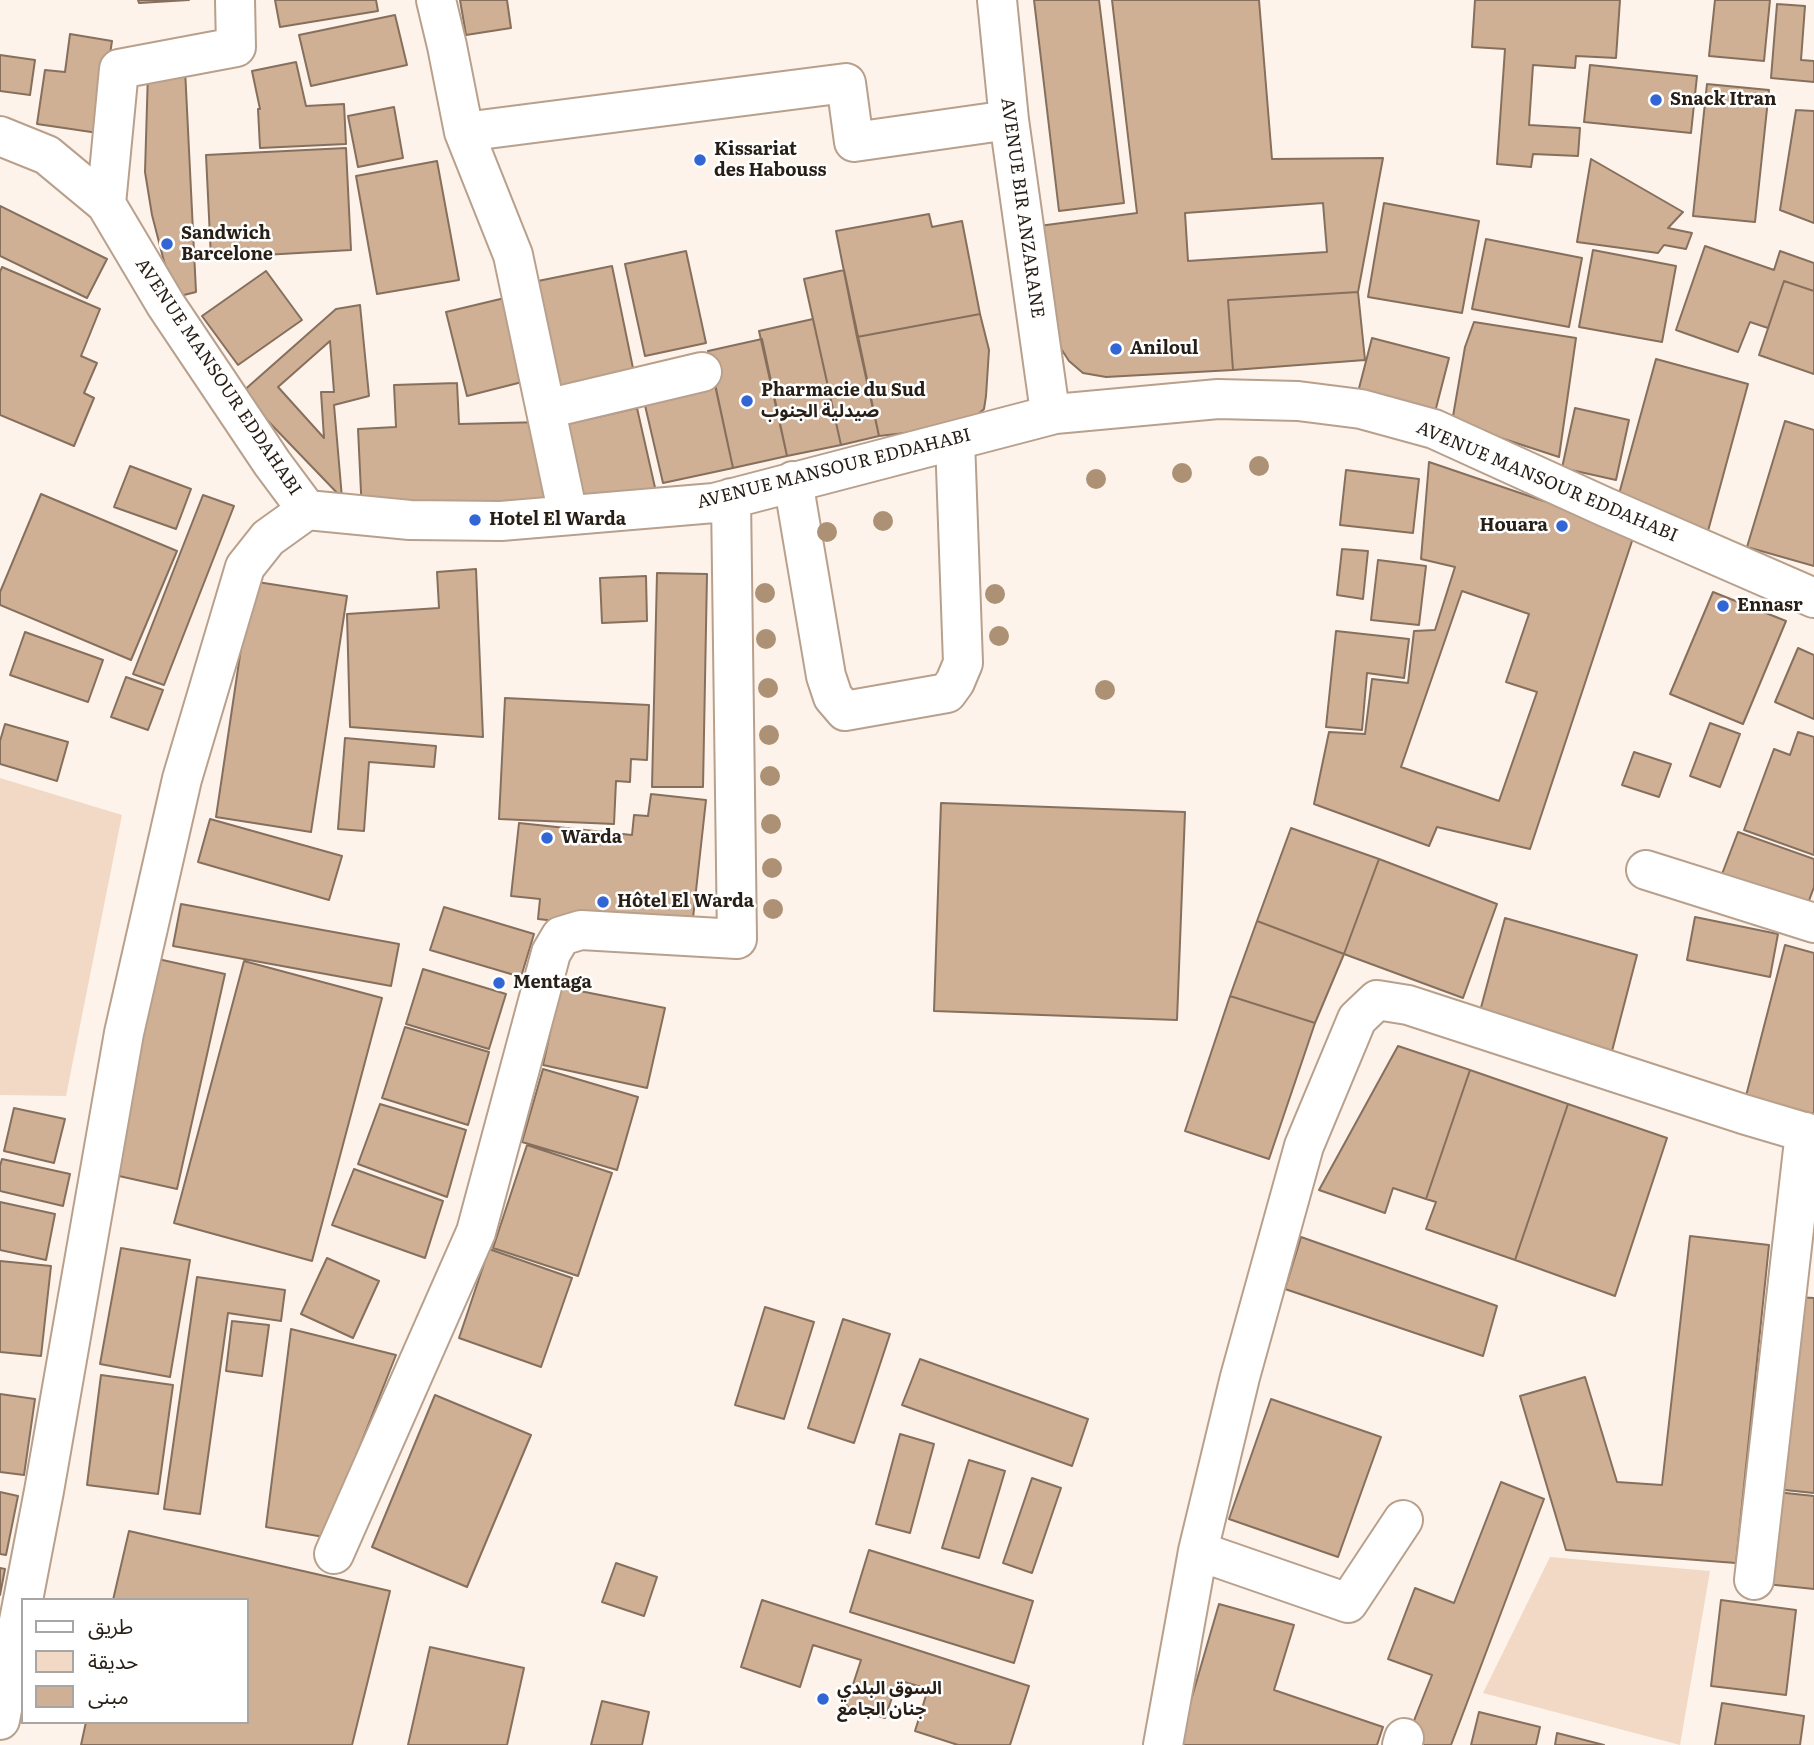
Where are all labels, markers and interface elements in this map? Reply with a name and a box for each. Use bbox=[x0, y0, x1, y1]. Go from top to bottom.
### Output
place label: Snack Itran bbox=[1670, 89, 1776, 111]
marker: Snack Itran bbox=[1648, 92, 1664, 108]
street label: AVENUE BIR ANZARANE bbox=[996, 96, 1048, 320]
place label: Kissariat des Habouss bbox=[714, 139, 826, 182]
marker: Kissariat des Habouss bbox=[692, 152, 708, 168]
place label: Sandwich Barcelone bbox=[181, 223, 273, 266]
marker: Sandwich Barcelone bbox=[159, 236, 175, 252]
street label: AVENUE MANSOUR EDDAHABI bbox=[130, 254, 306, 500]
place label: Aniloul bbox=[1130, 338, 1199, 360]
marker: Aniloul bbox=[1108, 341, 1124, 357]
place label: Pharmacie du Sud صيدلية الجنوب bbox=[761, 380, 926, 422]
marker: Pharmacie du Sud صيدلية الجنوب bbox=[739, 393, 755, 409]
street label: AVENUE MANSOUR EDDAHABI bbox=[1413, 417, 1681, 547]
street label: AVENUE MANSOUR EDDAHABI bbox=[695, 424, 973, 514]
place label: Hotel El Warda bbox=[489, 509, 626, 531]
marker: Hotel El Warda bbox=[467, 512, 483, 528]
place label: Houara bbox=[1479, 515, 1548, 537]
marker: Houara bbox=[1554, 518, 1570, 534]
place label: Ennasr bbox=[1737, 595, 1803, 617]
marker: Ennasr bbox=[1715, 598, 1731, 614]
place label: Warda bbox=[561, 827, 622, 849]
marker: Warda bbox=[539, 830, 555, 846]
place label: Hôtel El Warda bbox=[617, 891, 754, 913]
marker: Hôtel El Warda bbox=[595, 894, 611, 910]
place label: Mentaga bbox=[513, 972, 592, 994]
marker: Mentaga bbox=[491, 975, 507, 991]
legend bbox=[21, 1598, 248, 1724]
text: طريق bbox=[88, 1609, 133, 1640]
text: حديقة bbox=[88, 1644, 138, 1675]
place label: السوق البلدي جنان الجامع bbox=[837, 1678, 942, 1720]
text: مبنى bbox=[88, 1679, 129, 1710]
marker: السوق البلدي جنان الجامع bbox=[815, 1691, 831, 1707]

